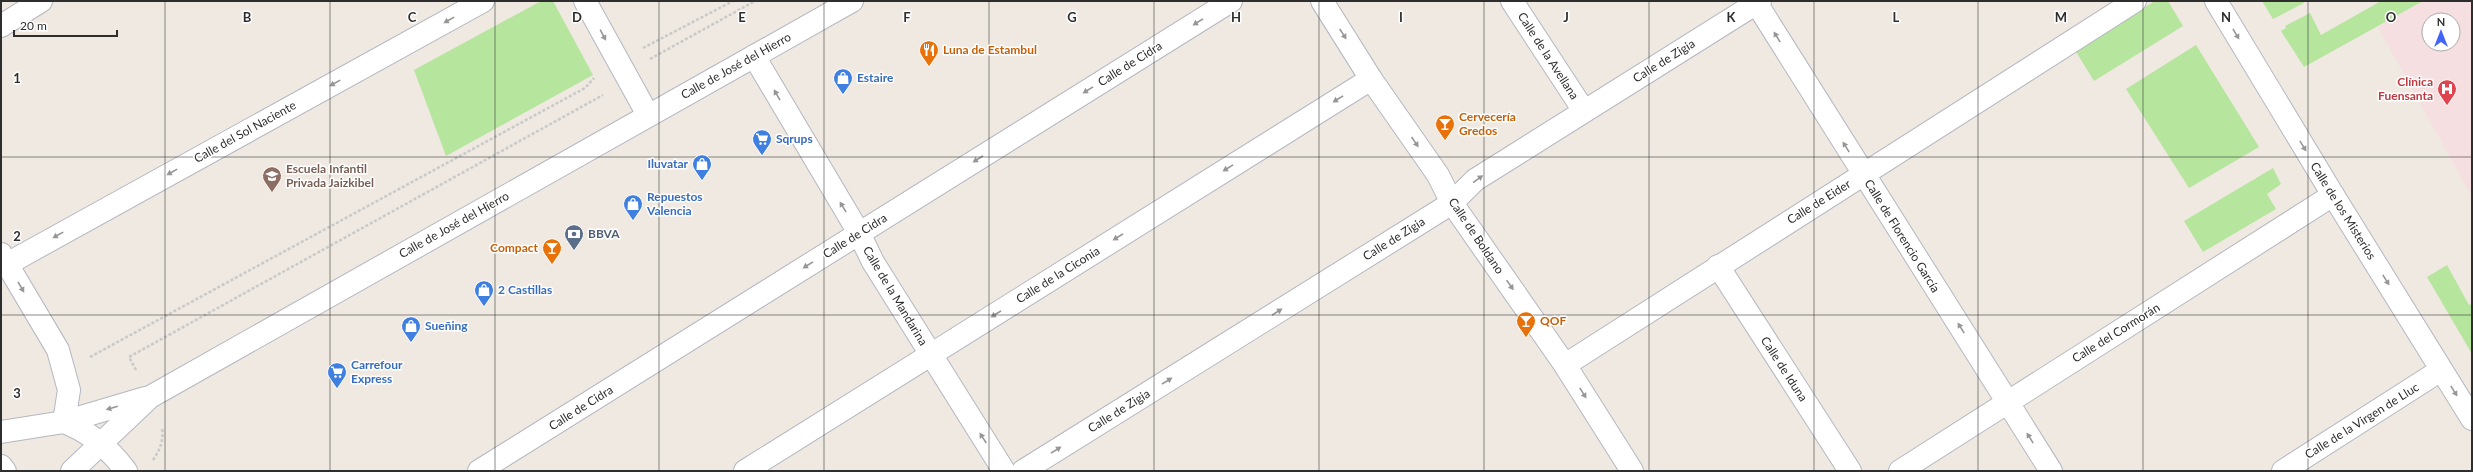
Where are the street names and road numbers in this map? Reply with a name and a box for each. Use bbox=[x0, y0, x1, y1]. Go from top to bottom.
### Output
street label: Calle de la Avellana bbox=[1515, 9, 1582, 102]
street label: Calle de José del Hierro bbox=[678, 29, 794, 102]
street label: Calle de Zigia bbox=[1630, 36, 1698, 86]
street label: Calle de Cidra bbox=[1095, 38, 1165, 89]
street label: Calle del Sol Naciente bbox=[191, 97, 298, 166]
street label: Calle de los Misterios bbox=[2307, 159, 2379, 262]
street label: Calle de Eider bbox=[1784, 176, 1854, 227]
street label: Calle de Florencio García bbox=[1861, 176, 1943, 295]
street label: Calle de José del Hierro bbox=[396, 188, 512, 261]
street label: Calle de Boldano bbox=[1445, 195, 1508, 277]
street label: Calle de Cidra bbox=[820, 210, 890, 261]
street label: Calle de Zigia bbox=[1360, 214, 1428, 264]
street label: Calle de la Mandarina bbox=[860, 243, 931, 348]
street label: Calle de la Ciconia bbox=[1013, 243, 1102, 306]
street label: Calle del Cormorán bbox=[2069, 300, 2162, 366]
street label: Calle de Iduna bbox=[1758, 333, 1811, 404]
street label: Calle de la Virgen de Lluc bbox=[2302, 379, 2422, 462]
street label: Calle de Cidra bbox=[546, 382, 616, 433]
street label: Calle de Zigia bbox=[1085, 386, 1153, 436]

